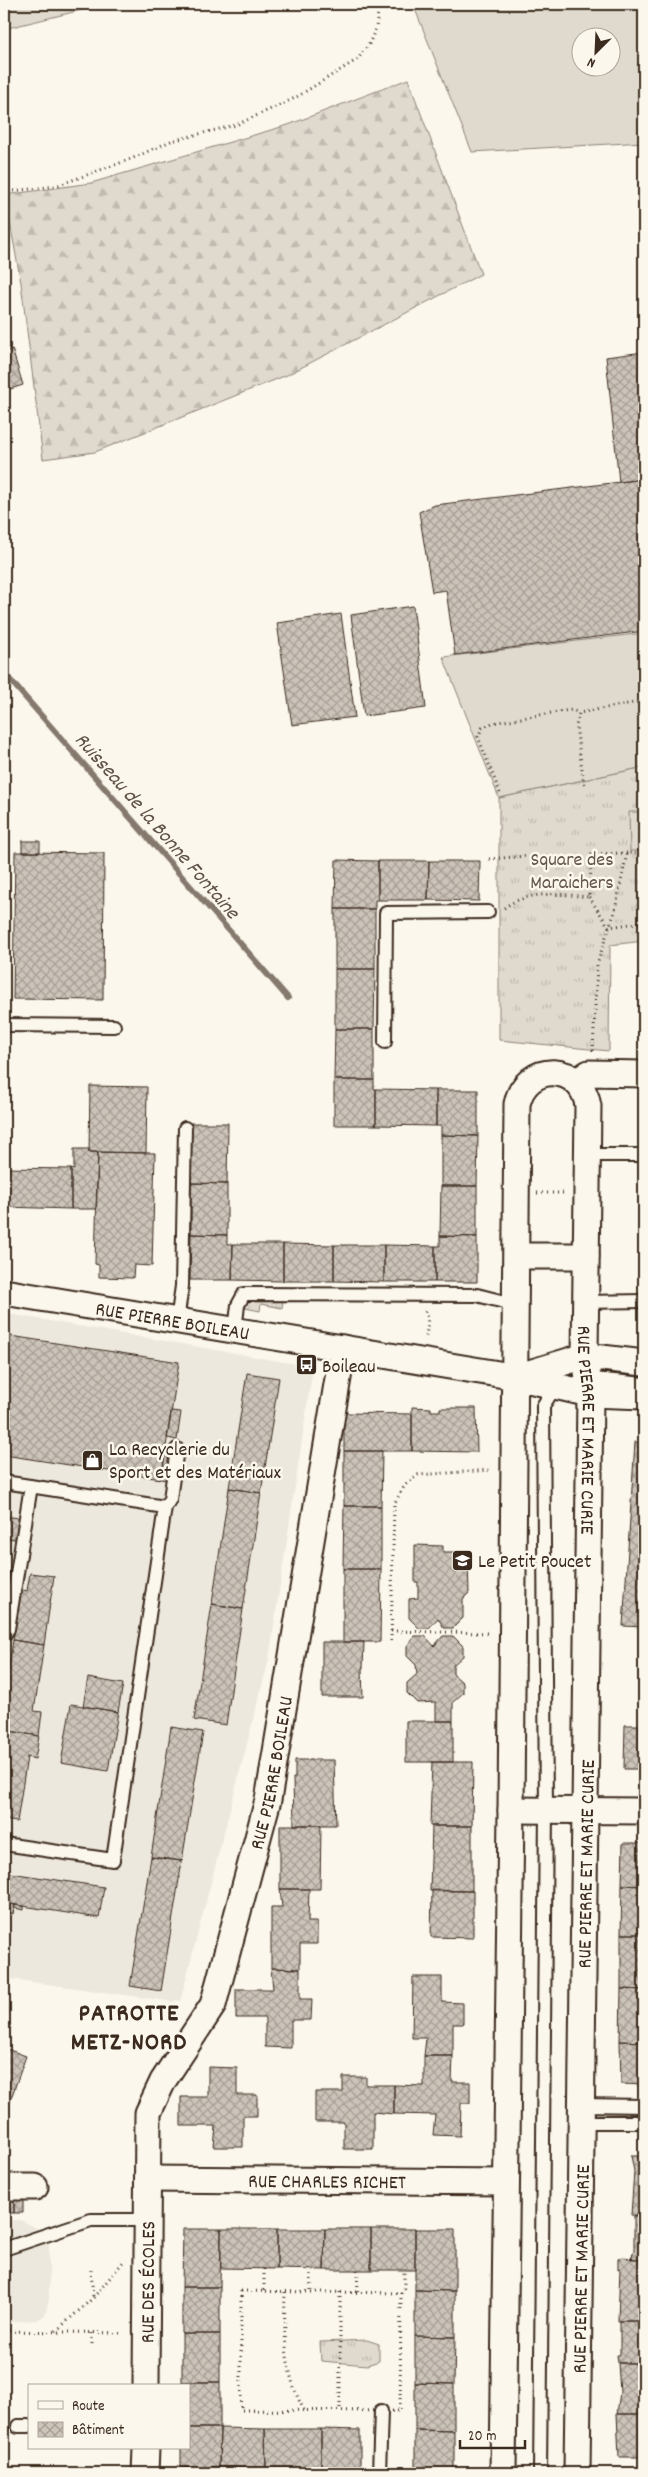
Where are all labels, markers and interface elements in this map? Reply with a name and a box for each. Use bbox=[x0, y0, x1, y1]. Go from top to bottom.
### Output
north arrow bbox=[570, 28, 620, 78]
text: N bbox=[584, 51, 599, 73]
water label: Ruisseau de la Bonne Fontaine bbox=[66, 727, 247, 928]
park label: Square des Maraichers bbox=[530, 847, 614, 898]
street label: RUE PIERRE BOILEAU bbox=[93, 1296, 251, 1350]
street label: RUE PIERRE ET MARIE CURIE bbox=[568, 1326, 601, 1535]
bus stop icon: Boileau bbox=[294, 1353, 318, 1377]
place label: Boileau bbox=[322, 1354, 376, 1382]
place label: La Recyclerie du Sport et des Matériaux bbox=[109, 1437, 281, 1488]
shop icon: La Recyclerie du Sport et des Matériaux bbox=[81, 1448, 105, 1472]
school or university icon: Le Petit Poucet bbox=[450, 1548, 474, 1572]
place label: Le Petit Poucet bbox=[478, 1549, 591, 1577]
street label: RUE PIERRE BOILEAU bbox=[244, 1694, 302, 1853]
street label: RUE PIERRE ET MARIE CURIE bbox=[572, 1759, 604, 1969]
district label: PATROTTE METZ-NORD bbox=[71, 1997, 187, 2062]
street label: RUE PIERRE ET MARIE CURIE bbox=[567, 2164, 599, 2374]
street label: RUE CHARLES RICHET bbox=[248, 2169, 406, 2198]
street label: RUE DES ÉCOLES bbox=[135, 2221, 164, 2343]
legend bbox=[28, 2384, 190, 2450]
text: Route bbox=[72, 2396, 105, 2418]
scale bar bbox=[460, 2417, 526, 2449]
text: Bâtiment bbox=[72, 2420, 125, 2442]
text: 20 m bbox=[468, 2426, 496, 2448]

